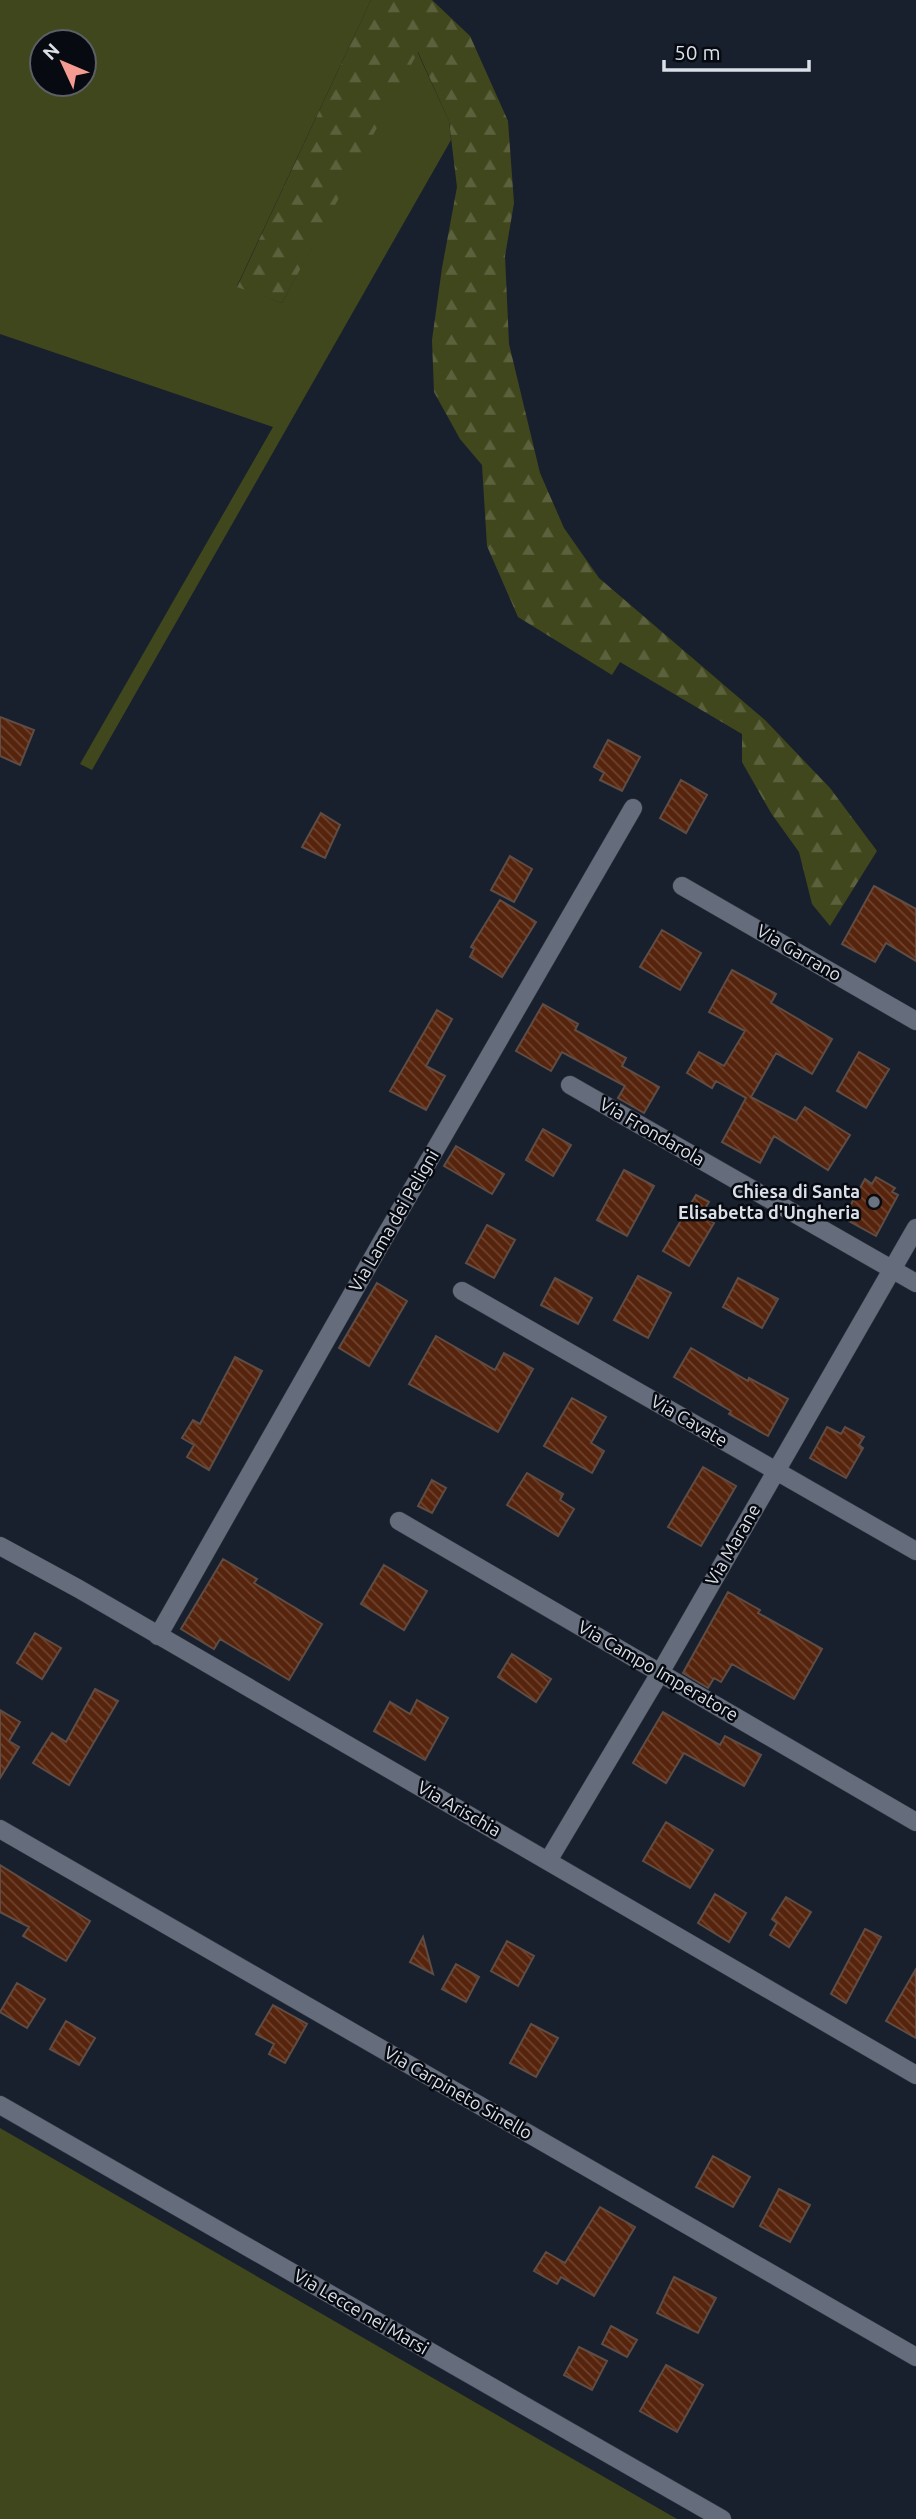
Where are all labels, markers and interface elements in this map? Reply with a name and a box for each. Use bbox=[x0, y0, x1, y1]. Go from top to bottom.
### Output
north arrow bbox=[28, 28, 98, 98]
scale bar bbox=[664, 28, 809, 72]
text: N bbox=[38, 38, 64, 64]
text: 50 m bbox=[674, 40, 721, 64]
street label: Via Garrano bbox=[754, 920, 845, 984]
street label: Via Frondarola bbox=[597, 1093, 708, 1169]
street label: Via Lama dei Peligni bbox=[344, 1146, 442, 1295]
place label: Chiesa di Santa Elisabetta d'Ungheria bbox=[678, 1181, 860, 1222]
marker: Chiesa di Santa Elisabetta d'Ungheria bbox=[866, 1194, 882, 1210]
street label: Via Cavate bbox=[648, 1390, 731, 1450]
street label: Via Marane bbox=[701, 1500, 764, 1589]
street label: Via Campo Imperatore bbox=[575, 1616, 742, 1724]
street label: Via Arischia bbox=[414, 1776, 505, 1840]
street label: Via Carpineto Sinello bbox=[381, 2042, 536, 2143]
street label: Via Lecce nei Marsi bbox=[291, 2264, 432, 2358]

